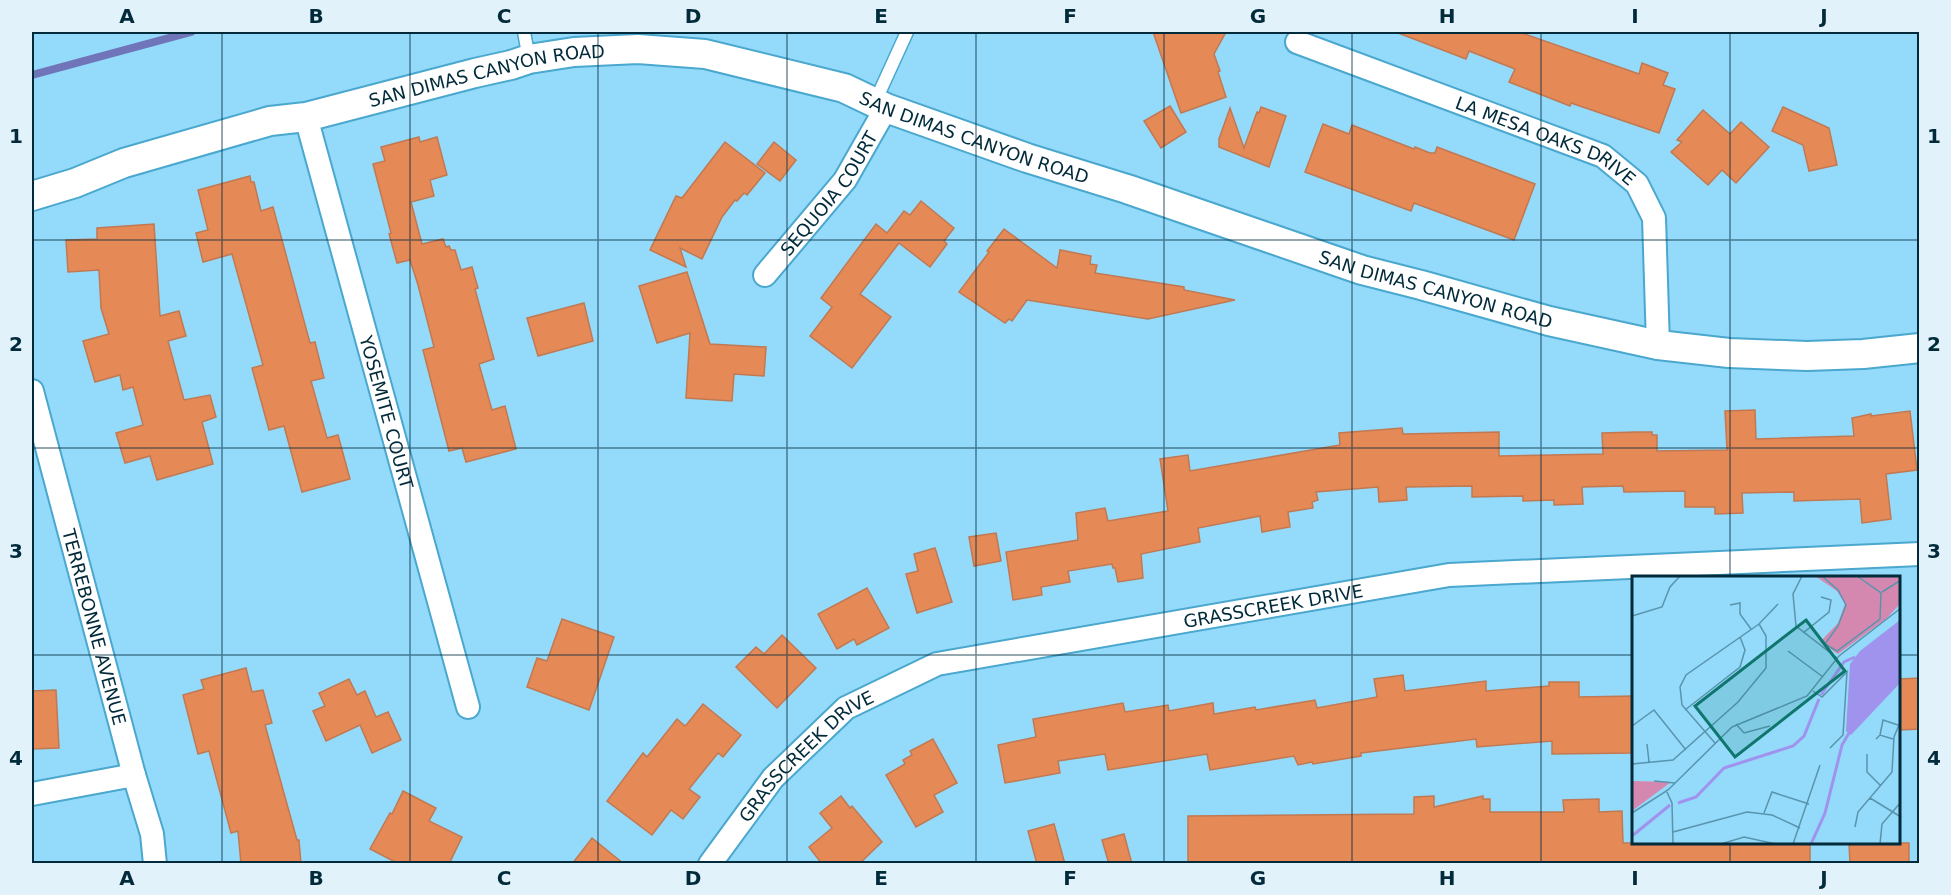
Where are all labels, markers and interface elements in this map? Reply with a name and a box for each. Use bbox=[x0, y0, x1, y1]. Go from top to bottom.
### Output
text: A bbox=[119, 4, 135, 28]
text: B bbox=[308, 4, 324, 28]
text: C bbox=[497, 4, 511, 28]
text: D bbox=[685, 4, 701, 28]
text: E bbox=[874, 4, 888, 28]
text: F bbox=[1063, 4, 1077, 28]
text: G bbox=[1250, 4, 1266, 28]
text: H bbox=[1439, 4, 1455, 28]
text: I bbox=[1631, 4, 1639, 28]
text: J bbox=[1818, 4, 1828, 28]
street label: SAN DIMAS CANYON ROAD bbox=[366, 40, 605, 111]
street label: SAN DIMAS CANYON ROAD bbox=[856, 87, 1092, 187]
street label: LA MESA OAKS DRIVE bbox=[1453, 92, 1640, 189]
text: 1 bbox=[9, 124, 23, 148]
text: 1 bbox=[1927, 124, 1941, 148]
street label: SEQUOIA COURT bbox=[776, 126, 882, 260]
street label: SAN DIMAS CANYON ROAD bbox=[1316, 246, 1555, 332]
text: 2 bbox=[9, 332, 23, 356]
street label: YOSEMITE COURT bbox=[356, 332, 418, 492]
text: 2 bbox=[1927, 332, 1941, 356]
street label: TERREBONNE AVENUE bbox=[58, 526, 131, 727]
text: 3 bbox=[9, 539, 23, 563]
text: 3 bbox=[1927, 539, 1941, 563]
inset map bbox=[1632, 576, 1900, 844]
street label: GRASSCREEK DRIVE bbox=[1182, 580, 1364, 631]
street label: GRASSCREEK DRIVE bbox=[734, 686, 877, 826]
text: 4 bbox=[9, 746, 23, 770]
text: 4 bbox=[1927, 746, 1941, 770]
text: A bbox=[119, 866, 135, 890]
text: B bbox=[308, 866, 324, 890]
text: C bbox=[497, 866, 511, 890]
text: D bbox=[685, 866, 701, 890]
text: E bbox=[874, 866, 888, 890]
text: F bbox=[1063, 866, 1077, 890]
text: G bbox=[1250, 866, 1266, 890]
text: H bbox=[1439, 866, 1455, 890]
text: I bbox=[1631, 866, 1639, 890]
text: J bbox=[1818, 866, 1828, 890]

